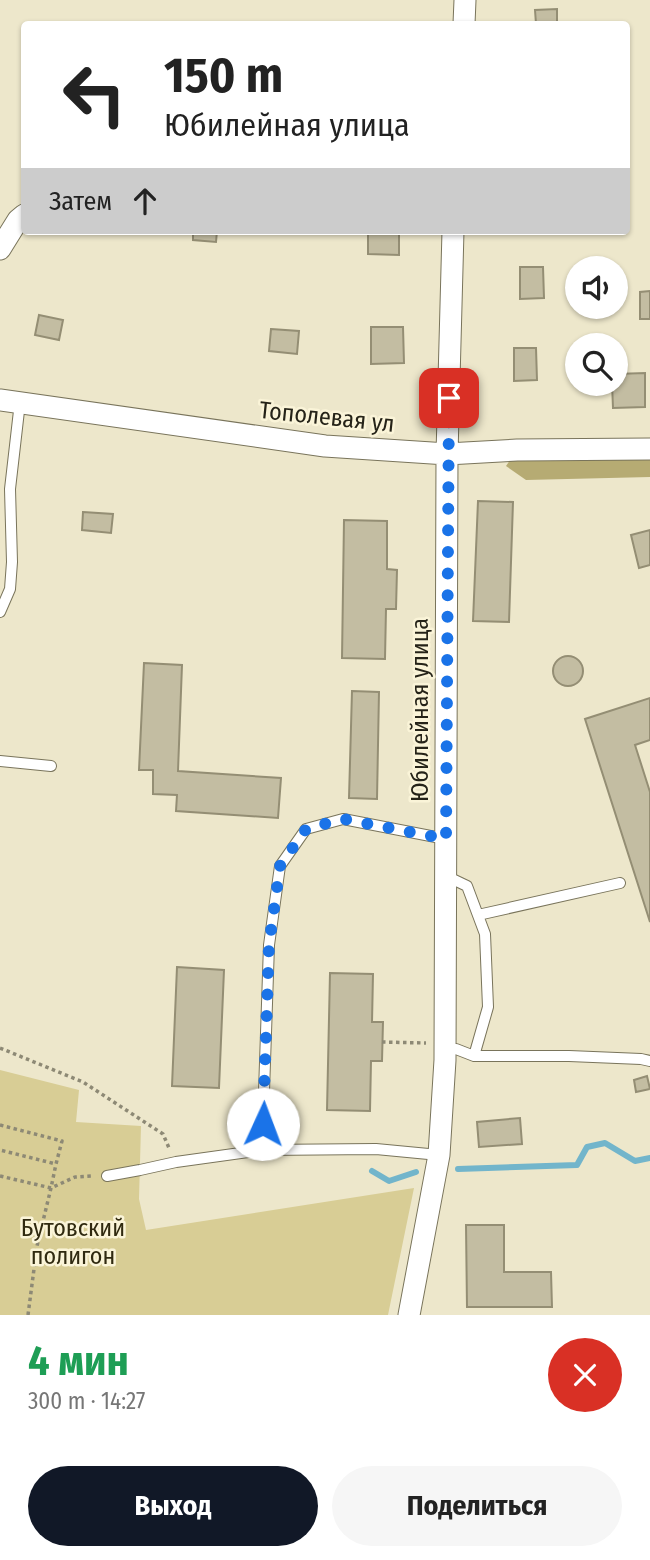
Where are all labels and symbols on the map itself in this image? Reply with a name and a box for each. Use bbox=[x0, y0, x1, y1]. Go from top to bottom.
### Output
pin bbox=[419, 368, 479, 428]
street label: Тополевая ул bbox=[258, 396, 396, 438]
street label: Юбилейная улица bbox=[406, 618, 434, 802]
position arrow bbox=[226, 1087, 300, 1161]
park label: Бутовский полигон bbox=[21, 1214, 125, 1270]

